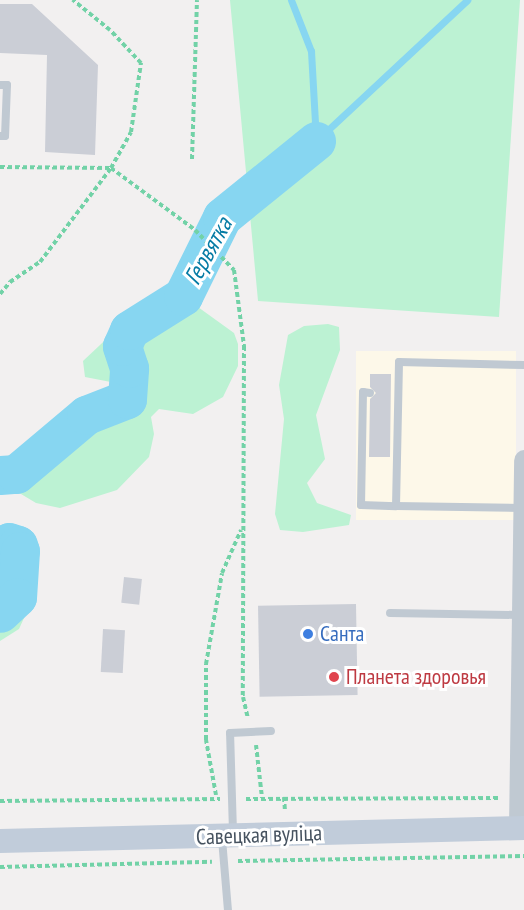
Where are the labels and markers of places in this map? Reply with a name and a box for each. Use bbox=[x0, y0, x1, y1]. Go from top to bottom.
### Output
place label: Санта bbox=[320, 621, 364, 647]
marker: Санта bbox=[301, 627, 315, 641]
place label: Планета здоровья bbox=[346, 664, 486, 690]
marker: Планета здоровья bbox=[327, 670, 341, 684]

